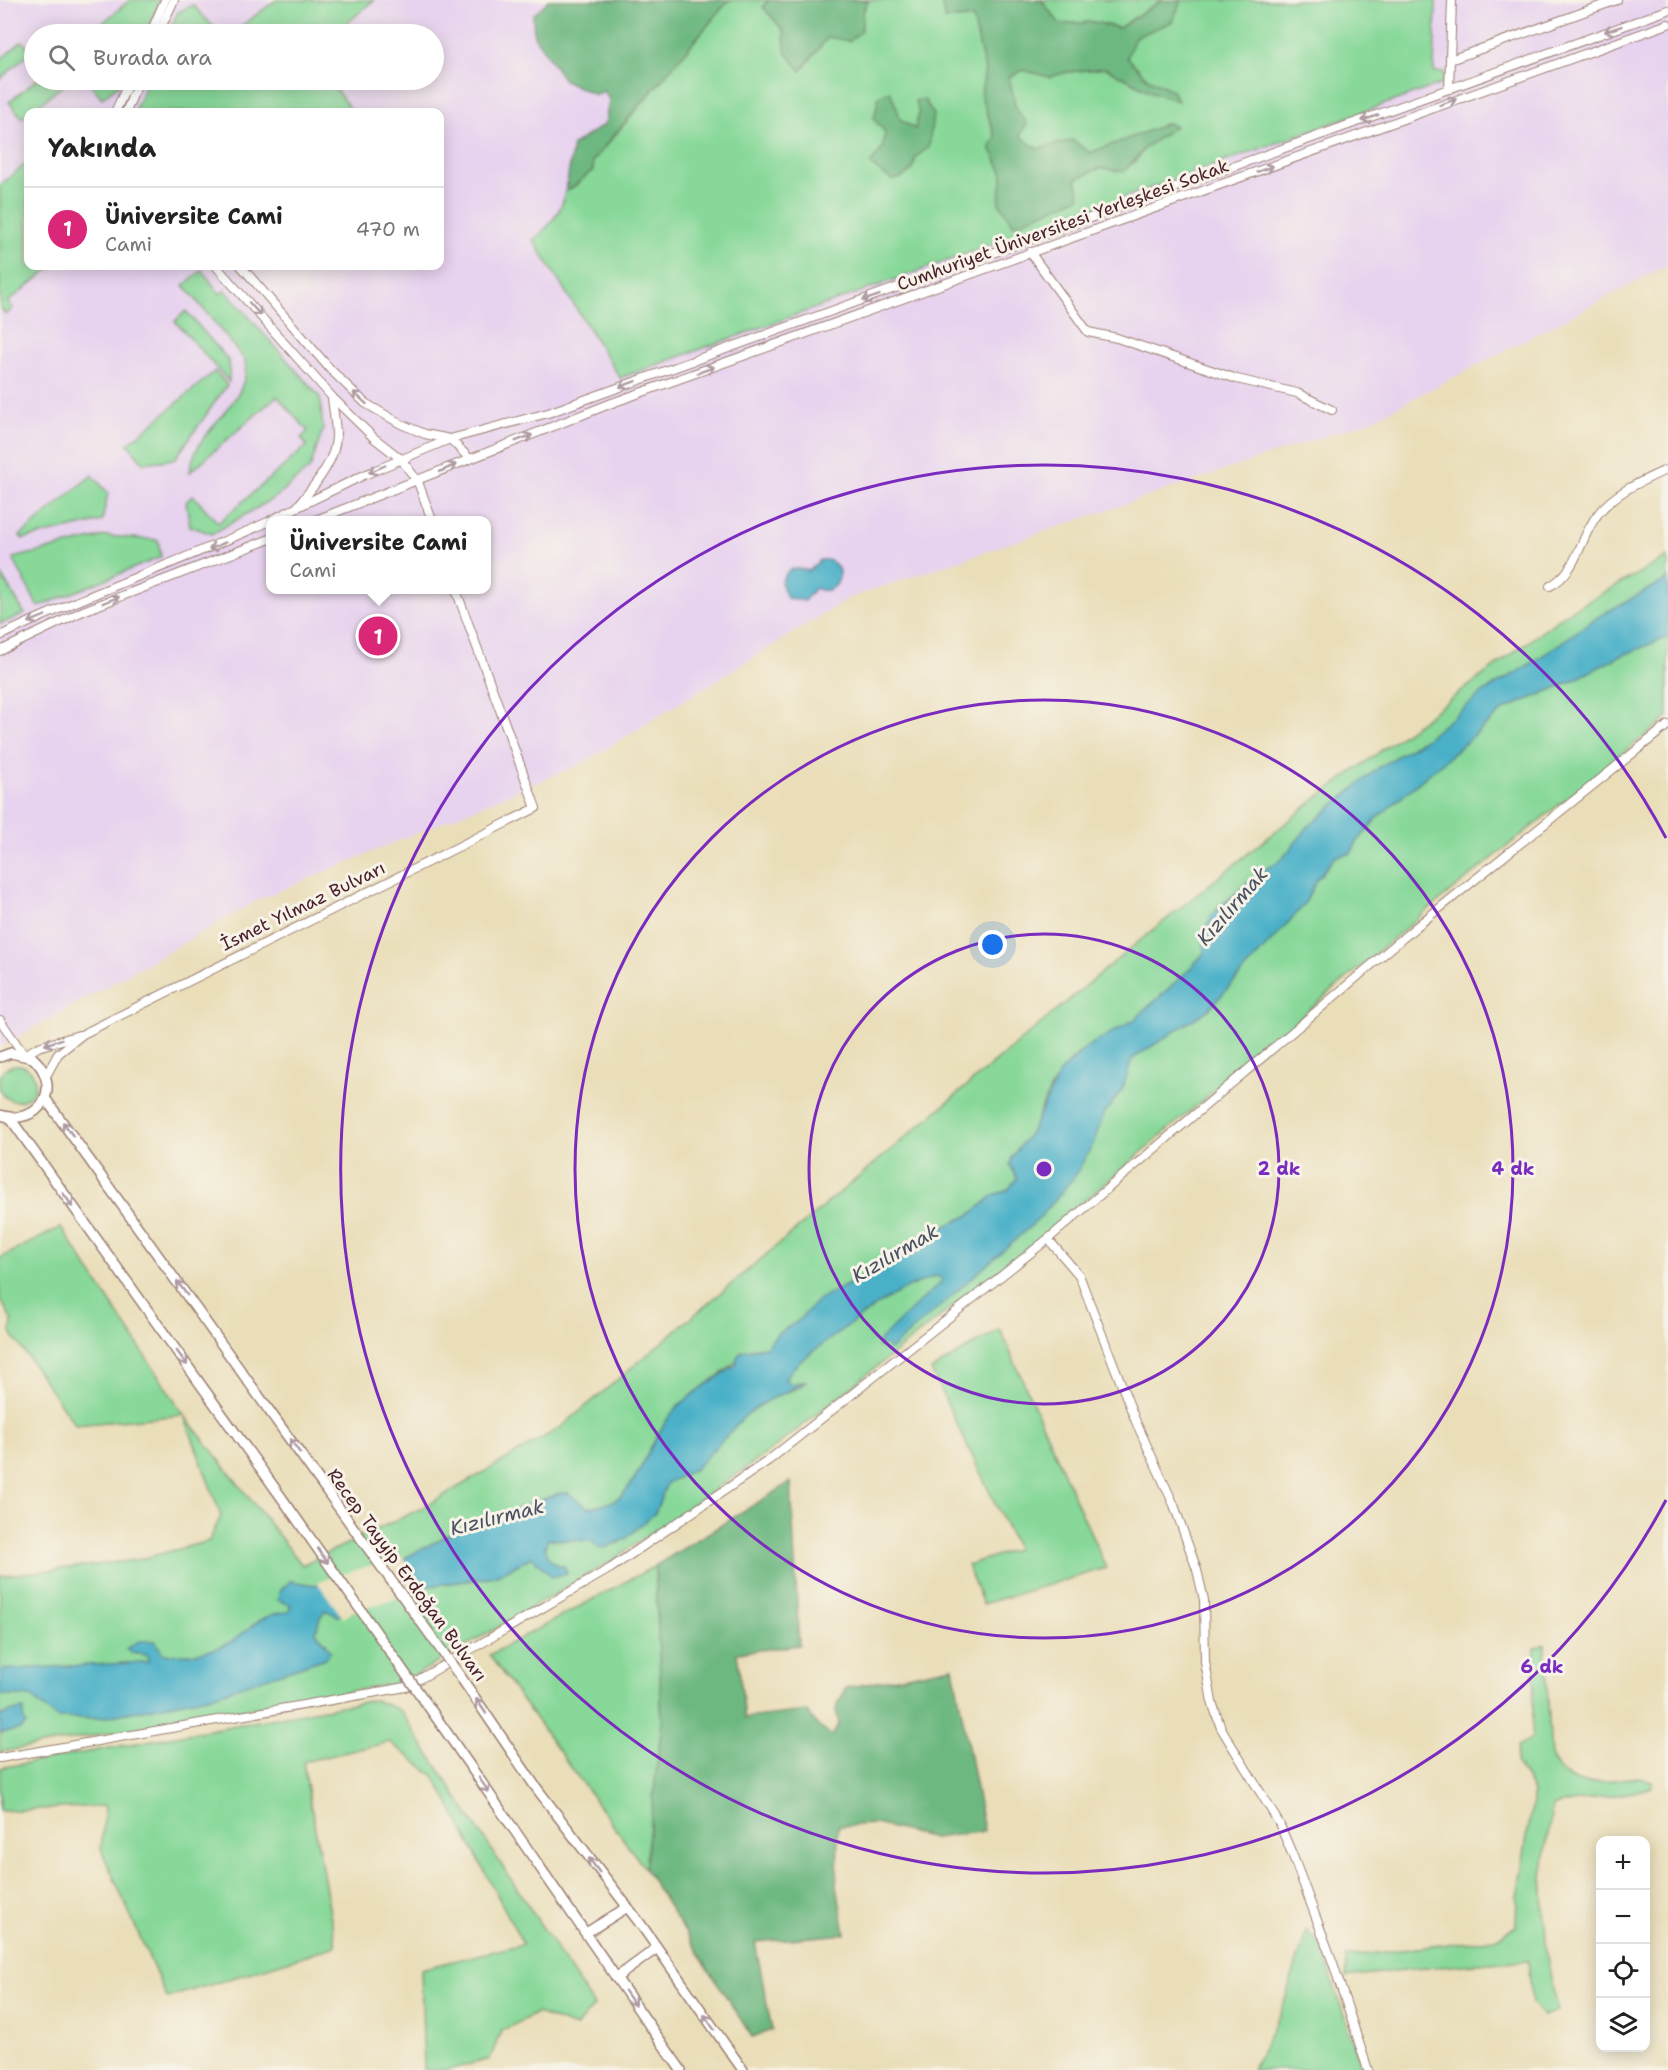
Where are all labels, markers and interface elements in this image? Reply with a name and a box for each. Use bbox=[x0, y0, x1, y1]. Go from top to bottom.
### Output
search box bbox=[24, 24, 444, 90]
one-way arrow bbox=[1604, 25, 1623, 36]
icon: search bbox=[45, 41, 78, 74]
text: Burada ara bbox=[93, 43, 212, 72]
one-way arrow bbox=[1438, 95, 1457, 106]
one-way arrow bbox=[1361, 113, 1380, 124]
text: Yakında bbox=[48, 130, 156, 165]
street label: Cumhuriyet Üniversitesi Yerleşkesi Sokak bbox=[894, 154, 1232, 296]
one-way arrow bbox=[1255, 162, 1274, 173]
text: Üniversite Cami bbox=[105, 202, 283, 231]
text: 1 bbox=[63, 216, 72, 242]
text: 470 m bbox=[356, 216, 420, 242]
text: Cami bbox=[105, 231, 152, 257]
one-way arrow bbox=[862, 293, 881, 304]
one-way arrow bbox=[248, 301, 262, 316]
one-way arrow bbox=[696, 363, 715, 374]
one-way arrow bbox=[619, 379, 637, 390]
one-way arrow bbox=[353, 391, 368, 405]
one-way arrow bbox=[514, 432, 532, 443]
one-way arrow bbox=[439, 461, 457, 473]
one-way arrow bbox=[368, 464, 386, 475]
popup bbox=[266, 516, 491, 594]
text: Üniversite Cami bbox=[290, 528, 467, 557]
one-way arrow bbox=[208, 541, 226, 552]
text: Cami bbox=[290, 557, 337, 583]
one-way arrow bbox=[101, 594, 119, 605]
one-way arrow bbox=[28, 614, 46, 625]
pin: 1 bbox=[358, 614, 398, 658]
street label: İsmet Yılmaz Bulvarı bbox=[217, 856, 389, 956]
water label: Kızılırmak bbox=[1191, 861, 1274, 951]
your location bbox=[978, 930, 1007, 959]
one-way arrow bbox=[44, 1037, 63, 1048]
one-way arrow bbox=[62, 1122, 74, 1138]
text: 2 dk bbox=[1258, 1157, 1300, 1181]
text: 4 dk bbox=[1492, 1157, 1534, 1181]
centre of rings bbox=[1034, 1159, 1054, 1179]
one-way arrow bbox=[62, 1191, 74, 1207]
water label: Kızılırmak bbox=[847, 1217, 944, 1288]
one-way arrow bbox=[175, 1280, 188, 1296]
one-way arrow bbox=[176, 1350, 188, 1366]
one-way arrow bbox=[289, 1439, 301, 1455]
street label: Recep Tayyip Erdoğan Bulvarı bbox=[322, 1464, 492, 1686]
water label: Kızılırmak bbox=[447, 1493, 547, 1541]
one-way arrow bbox=[317, 1547, 329, 1564]
text: 6 dk bbox=[1521, 1655, 1563, 1679]
one-way arrow bbox=[474, 1698, 487, 1715]
one-way arrow bbox=[478, 1777, 490, 1793]
map controls bbox=[1596, 1836, 1650, 2052]
button: + bbox=[1596, 1836, 1650, 1890]
one-way arrow bbox=[588, 1857, 601, 1873]
button: − bbox=[1596, 1890, 1650, 1944]
button: locate bbox=[1596, 1944, 1650, 1998]
one-way arrow bbox=[624, 1989, 636, 2005]
button: layers bbox=[1596, 1998, 1650, 2052]
one-way arrow bbox=[703, 2015, 715, 2031]

